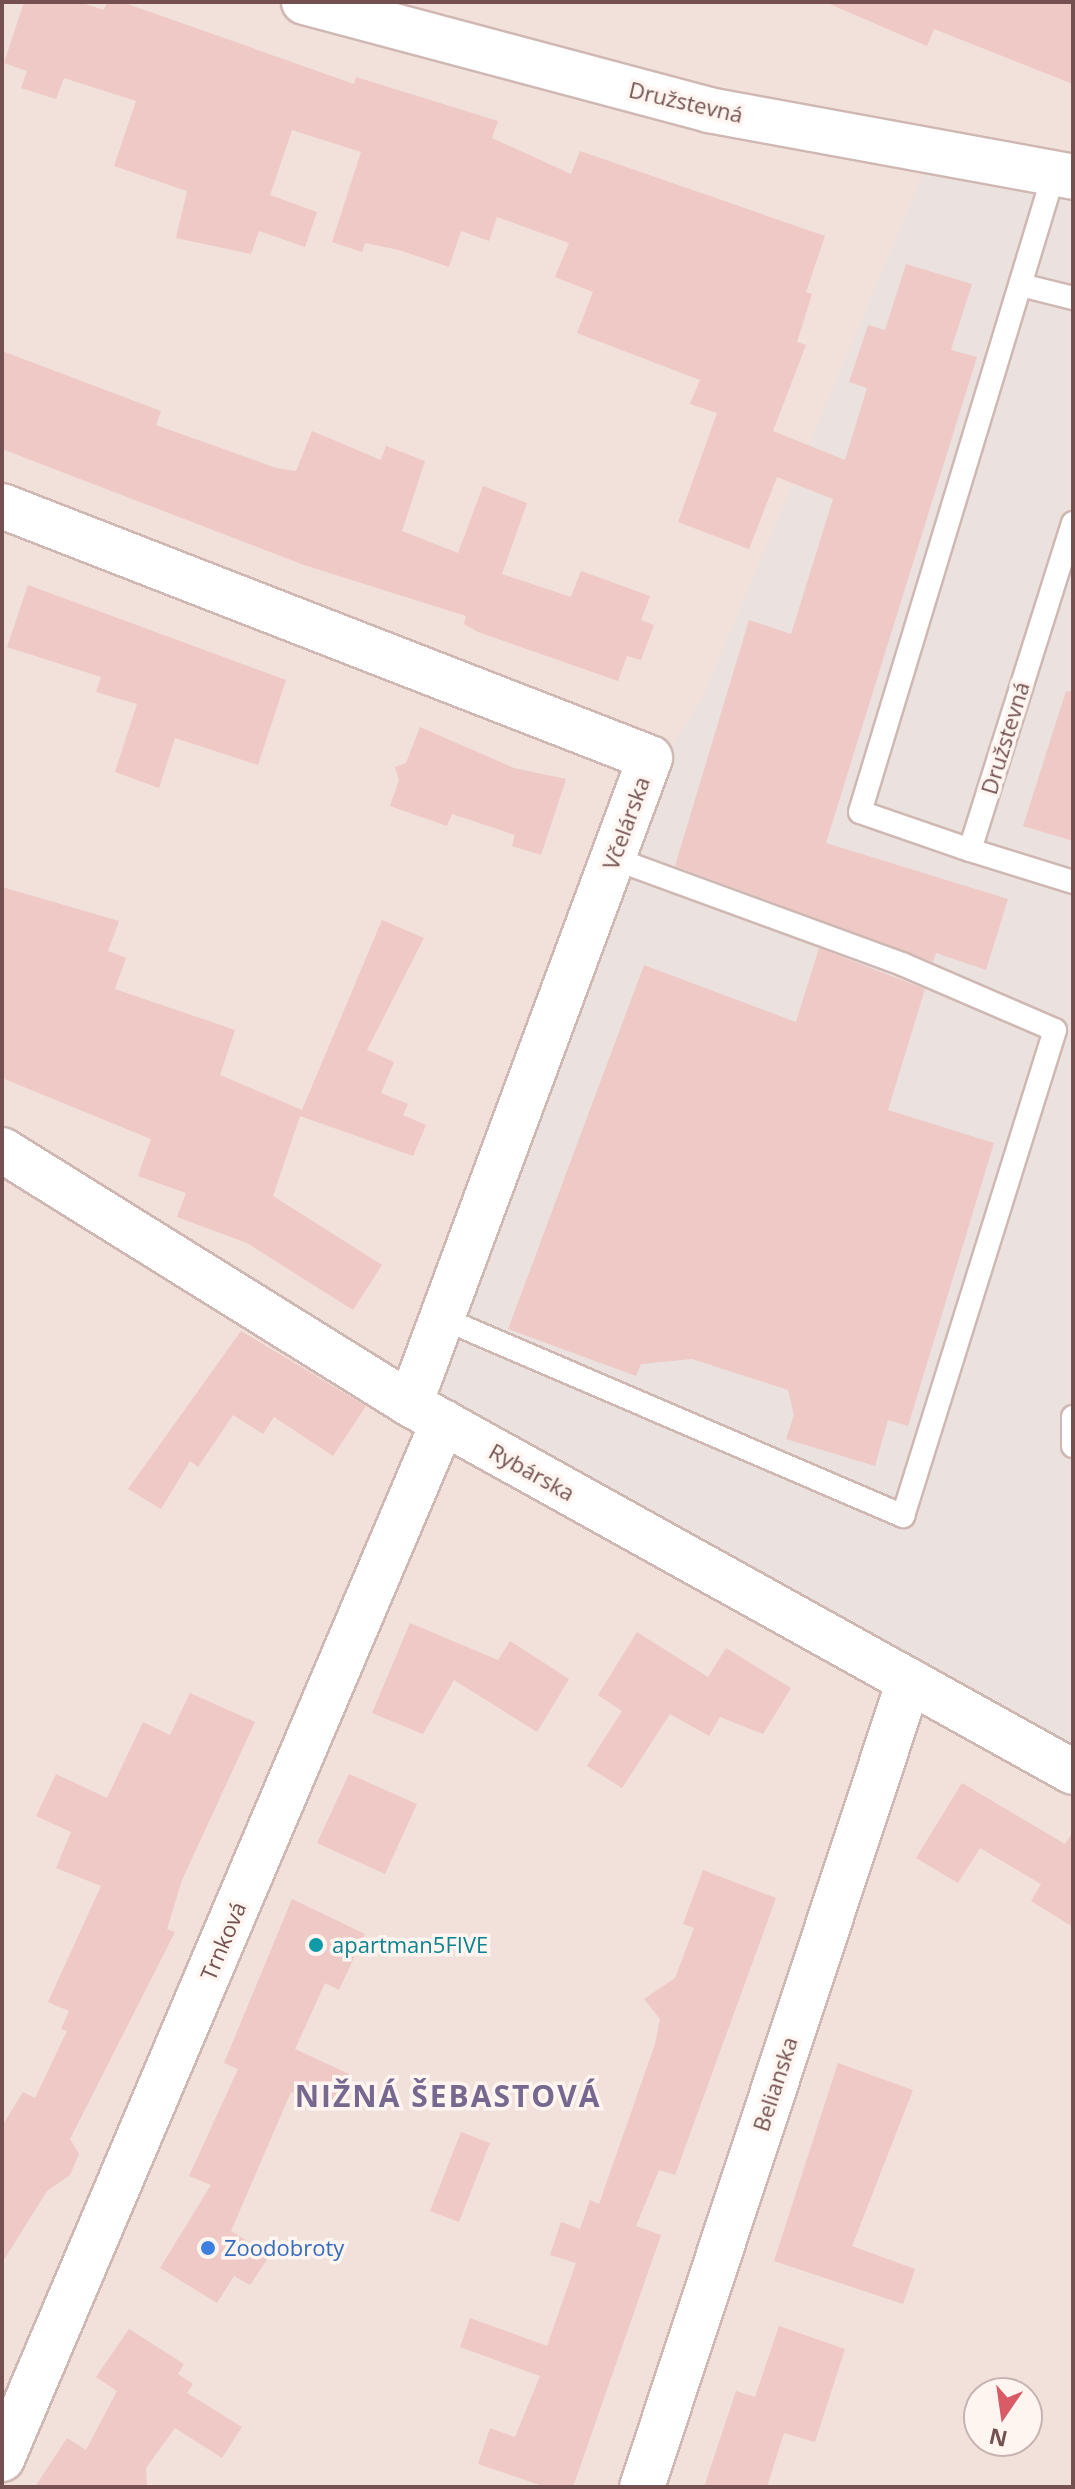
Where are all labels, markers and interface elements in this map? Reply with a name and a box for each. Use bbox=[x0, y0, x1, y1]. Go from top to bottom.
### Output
street label: Družstevná bbox=[626, 76, 746, 128]
street label: Družstevná bbox=[975, 679, 1035, 797]
street label: Včelárska bbox=[597, 773, 655, 873]
street label: Rybárska bbox=[485, 1438, 579, 1506]
street label: Trnková bbox=[195, 1898, 251, 1984]
place label: apartman5FIVE bbox=[332, 1932, 488, 1958]
marker: apartman5FIVE bbox=[307, 1936, 325, 1954]
street label: Belianska bbox=[747, 2033, 803, 2135]
district label: NIŽNÁ ŠEBASTOVÁ bbox=[295, 2078, 601, 2114]
place label: Zoodobroty bbox=[224, 2235, 344, 2261]
marker: Zoodobroty bbox=[199, 2239, 217, 2257]
north arrow bbox=[963, 2377, 1043, 2457]
text: N bbox=[986, 2422, 1010, 2455]

